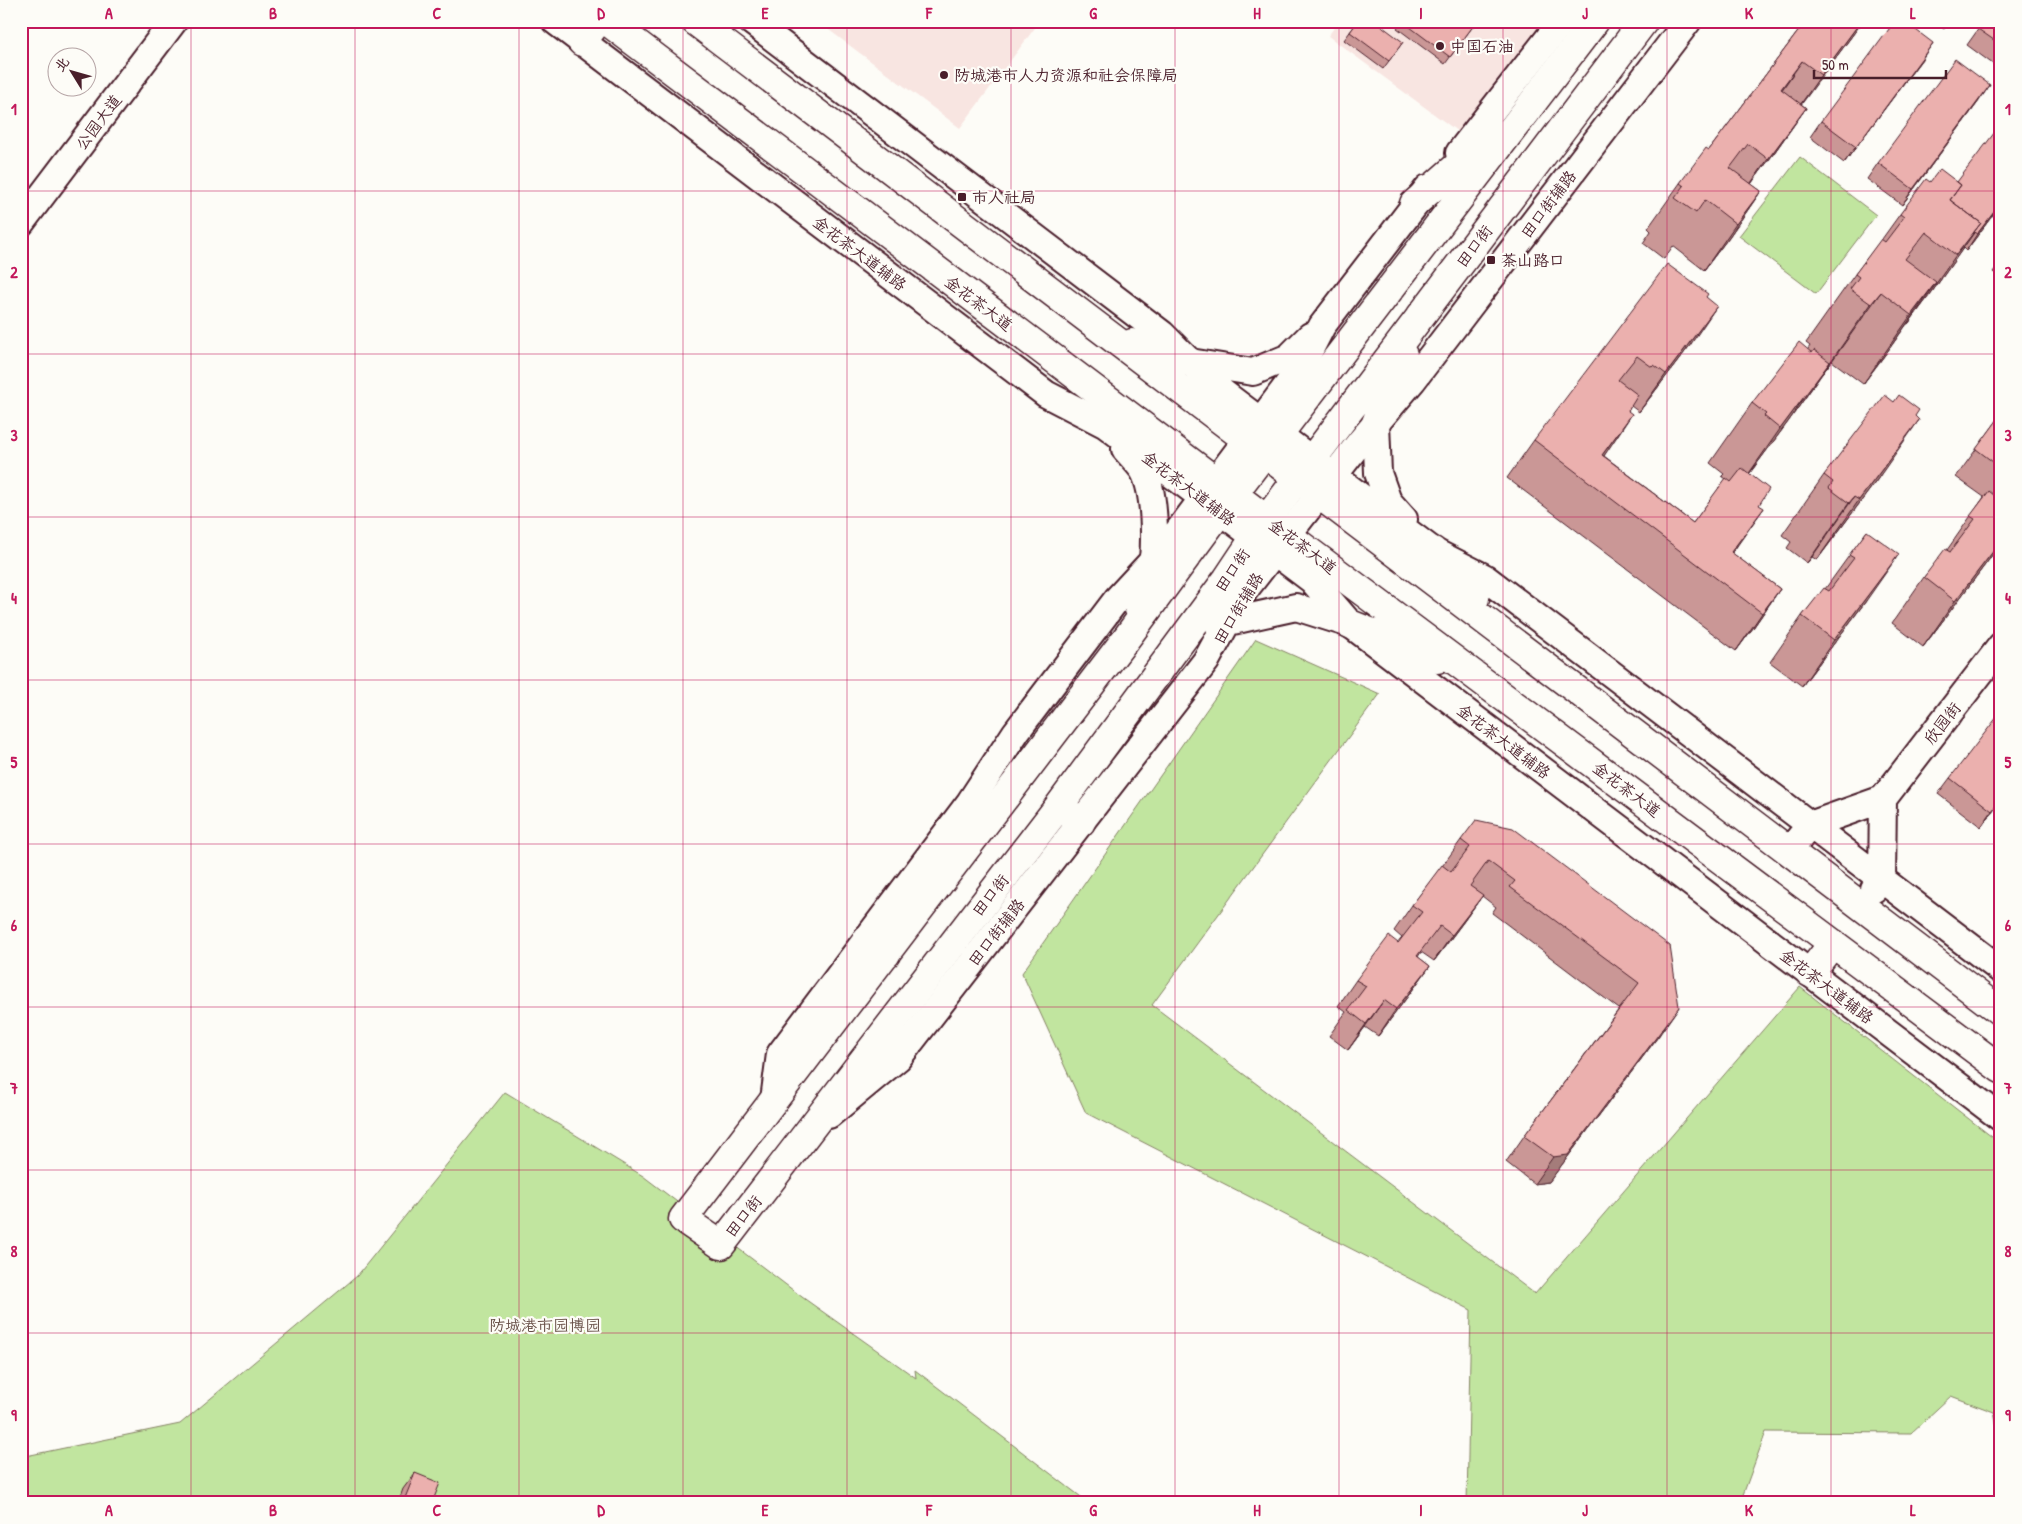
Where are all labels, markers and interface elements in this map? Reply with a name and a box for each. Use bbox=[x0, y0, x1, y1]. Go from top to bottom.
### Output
text: A bbox=[105, 2, 113, 24]
text: B bbox=[269, 2, 277, 24]
text: C bbox=[433, 2, 442, 24]
text: D bbox=[597, 2, 605, 24]
text: E bbox=[761, 2, 769, 24]
text: F bbox=[925, 2, 933, 24]
text: G bbox=[1089, 2, 1097, 24]
text: H bbox=[1253, 2, 1261, 24]
text: I bbox=[1419, 2, 1423, 24]
text: J bbox=[1582, 2, 1588, 24]
text: K bbox=[1745, 2, 1754, 24]
text: L bbox=[1910, 2, 1916, 24]
place label: 中国石油 bbox=[1450, 35, 1514, 57]
marker: 中国石油 bbox=[1434, 40, 1446, 52]
north arrow bbox=[48, 48, 98, 98]
scale bar bbox=[1814, 48, 1947, 80]
text: 北 bbox=[49, 53, 73, 75]
text: 50 m bbox=[1822, 54, 1849, 75]
place label: 防城港市人力资源和社会保障局 bbox=[954, 64, 1178, 86]
marker: 防城港市人力资源和社会保障局 bbox=[938, 69, 950, 81]
street label: 公园大道 bbox=[70, 90, 126, 154]
text: 1 bbox=[11, 98, 17, 120]
text: 1 bbox=[2005, 98, 2011, 120]
street label: 田口街辅路 bbox=[1515, 165, 1581, 243]
place label: 市人社局 bbox=[972, 186, 1036, 208]
marker: 市人社局 bbox=[956, 191, 968, 203]
street label: 金花茶大道辅路 bbox=[809, 211, 911, 295]
street label: 田口街 bbox=[1451, 220, 1497, 272]
place label: 茶山路口 bbox=[1501, 249, 1565, 271]
marker: 茶山路口 bbox=[1485, 254, 1497, 266]
text: 2 bbox=[10, 261, 18, 283]
text: 2 bbox=[2004, 261, 2012, 283]
street label: 金花茶大道 bbox=[940, 270, 1018, 336]
text: 3 bbox=[10, 424, 18, 446]
text: 3 bbox=[2004, 424, 2012, 446]
street label: 金花茶大道辅路 bbox=[1138, 446, 1240, 530]
street label: 金花茶大道 bbox=[1264, 513, 1342, 579]
street label: 田口街 bbox=[1209, 544, 1255, 596]
street label: 田口街辅路 bbox=[1208, 568, 1268, 648]
text: 4 bbox=[11, 587, 17, 609]
text: 4 bbox=[2005, 587, 2011, 609]
street label: 欣园街 bbox=[1919, 697, 1965, 749]
street label: 金花茶大道辅路 bbox=[1453, 699, 1555, 783]
text: 5 bbox=[11, 751, 18, 773]
text: 5 bbox=[2005, 751, 2012, 773]
street label: 金花茶大道 bbox=[1588, 756, 1666, 822]
street label: 田口街 bbox=[967, 869, 1013, 921]
street label: 田口街辅路 bbox=[963, 894, 1029, 970]
text: 6 bbox=[11, 914, 18, 936]
text: 6 bbox=[2005, 914, 2012, 936]
street label: 金花茶大道辅路 bbox=[1776, 944, 1878, 1028]
text: 7 bbox=[9, 1077, 18, 1099]
text: 7 bbox=[2003, 1077, 2012, 1099]
street label: 田口街 bbox=[720, 1190, 766, 1242]
text: 8 bbox=[11, 1240, 18, 1262]
text: 8 bbox=[2005, 1240, 2012, 1262]
park label: 防城港市园博园 bbox=[489, 1314, 601, 1336]
text: 9 bbox=[11, 1404, 17, 1426]
text: 9 bbox=[2005, 1404, 2011, 1426]
text: A bbox=[105, 1499, 113, 1521]
text: B bbox=[269, 1499, 277, 1521]
text: C bbox=[433, 1499, 442, 1521]
text: D bbox=[597, 1499, 605, 1521]
text: E bbox=[761, 1499, 769, 1521]
text: F bbox=[925, 1499, 933, 1521]
text: G bbox=[1089, 1499, 1097, 1521]
text: H bbox=[1253, 1499, 1261, 1521]
text: I bbox=[1419, 1499, 1423, 1521]
text: J bbox=[1582, 1499, 1588, 1521]
text: K bbox=[1745, 1499, 1754, 1521]
text: L bbox=[1910, 1499, 1916, 1521]

